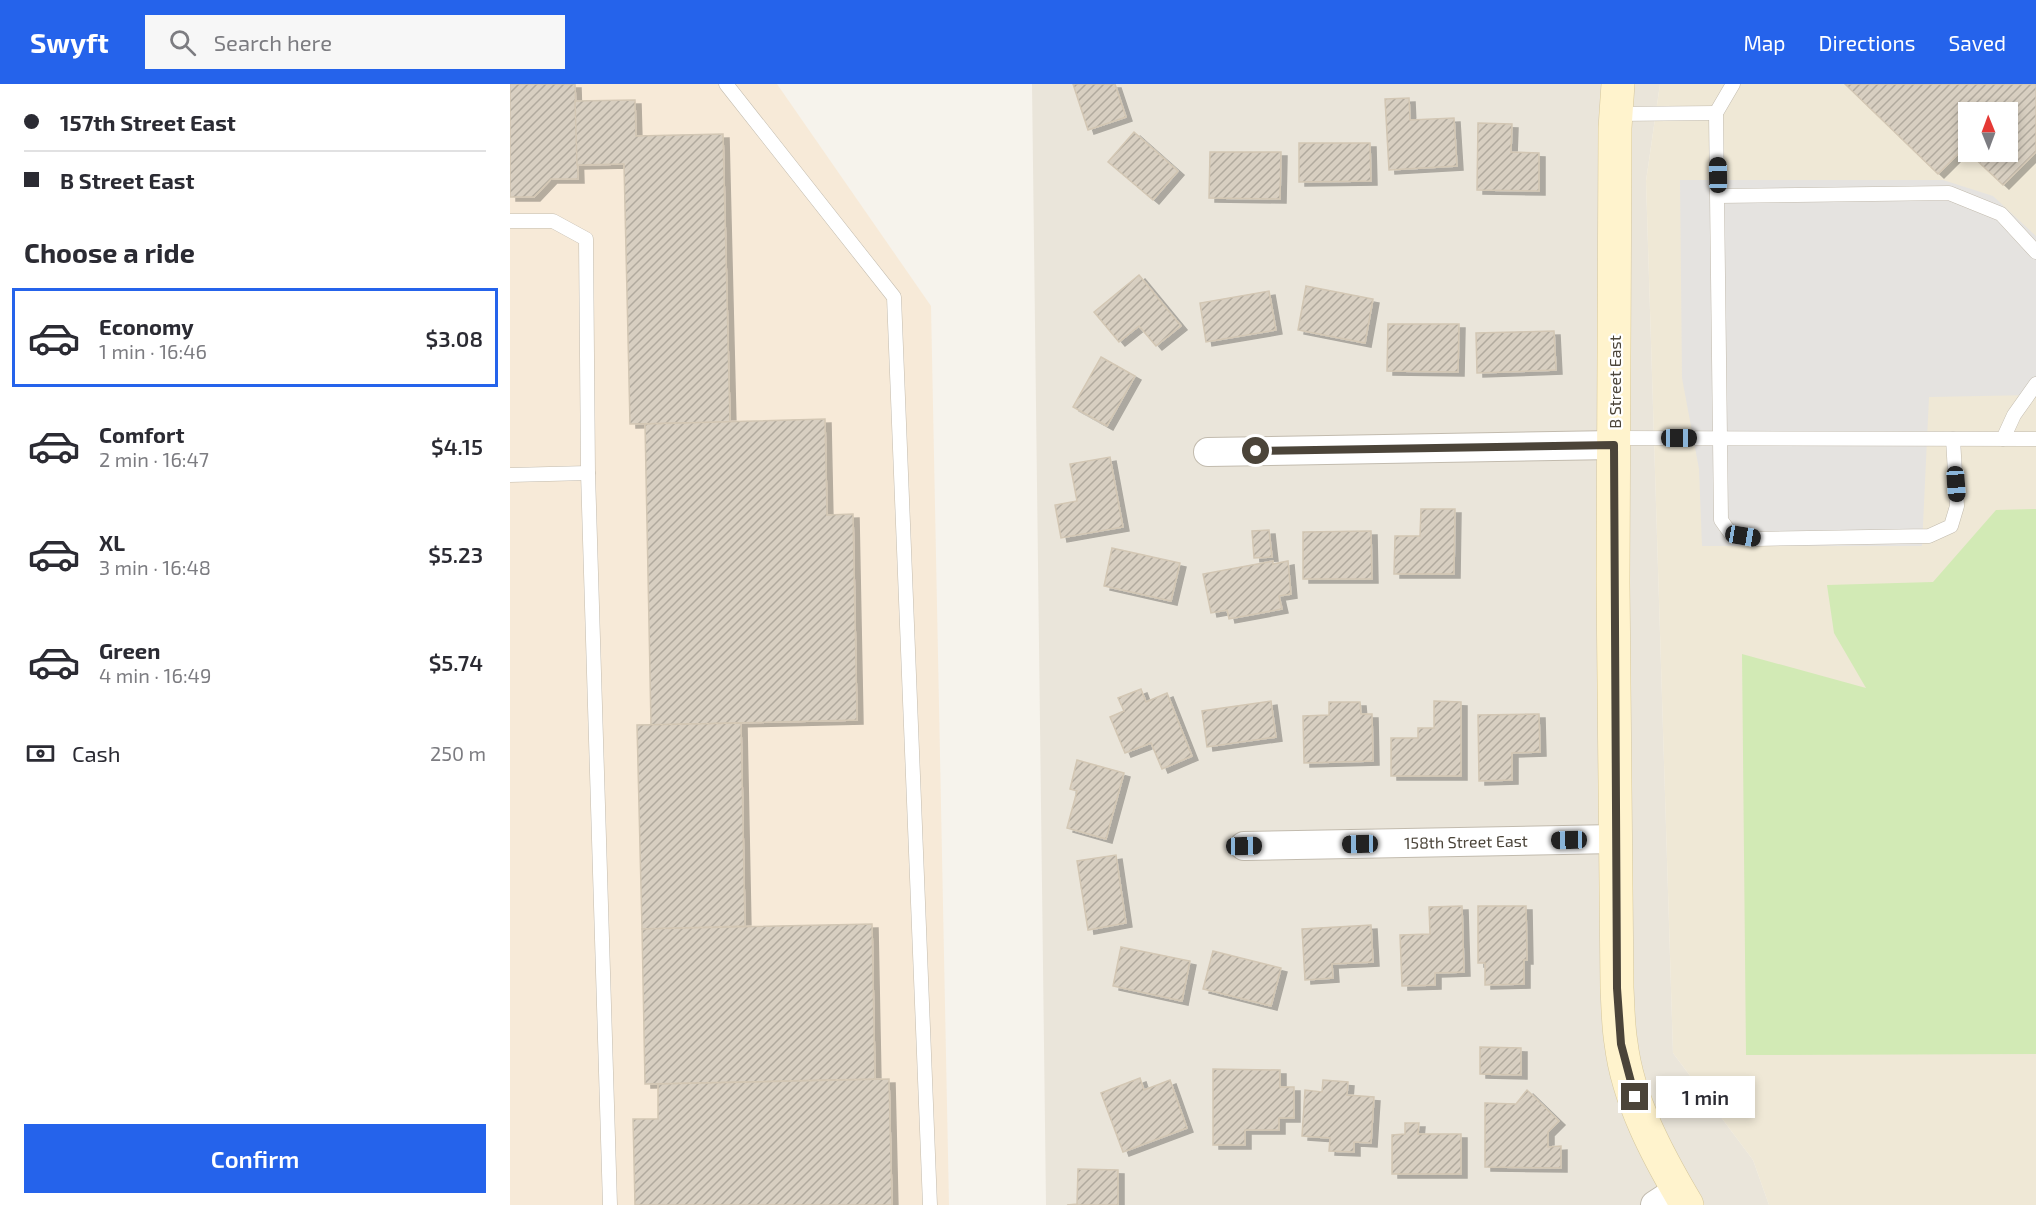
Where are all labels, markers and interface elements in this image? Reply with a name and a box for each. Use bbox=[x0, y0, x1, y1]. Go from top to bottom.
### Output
search box bbox=[145, 15, 565, 69]
text: Swyft bbox=[30, 25, 109, 59]
icon: search bbox=[166, 26, 199, 59]
text: Search here bbox=[214, 29, 332, 55]
text: Map bbox=[1743, 30, 1786, 55]
text: Directions bbox=[1819, 30, 1915, 55]
text: Saved bbox=[1948, 30, 2006, 55]
north arrow bbox=[1958, 102, 2018, 162]
map controls bbox=[1958, 102, 2018, 162]
text: 157th Street East bbox=[60, 109, 236, 135]
car bbox=[1709, 157, 1727, 193]
text: B Street East bbox=[60, 167, 194, 193]
text: Choose a ride bbox=[24, 236, 195, 268]
icon: car bbox=[27, 311, 81, 365]
text: Economy bbox=[99, 313, 194, 339]
text: $3.08 bbox=[426, 325, 483, 351]
street label: B Street East bbox=[1605, 335, 1624, 429]
text: 1 min · 16:46 bbox=[99, 339, 207, 363]
icon: car bbox=[27, 419, 81, 473]
text: Comfort bbox=[99, 421, 184, 447]
car bbox=[1661, 429, 1697, 447]
text: $4.15 bbox=[431, 433, 483, 459]
route start bbox=[1242, 437, 1269, 464]
text: 2 min · 16:47 bbox=[99, 447, 209, 471]
car bbox=[1946, 465, 1966, 503]
car bbox=[1724, 524, 1762, 548]
icon: car bbox=[27, 527, 81, 581]
text: XL bbox=[99, 529, 125, 555]
text: $5.23 bbox=[428, 541, 483, 567]
text: 3 min · 16:48 bbox=[99, 555, 211, 579]
icon: car bbox=[27, 635, 81, 689]
text: Green bbox=[99, 637, 161, 663]
text: $5.74 bbox=[429, 649, 483, 675]
text: 4 min · 16:49 bbox=[99, 663, 211, 687]
icon: cash bbox=[24, 737, 57, 770]
text: Cash bbox=[72, 740, 121, 766]
text: 250 m bbox=[430, 741, 486, 765]
street label: 158th Street East bbox=[1404, 831, 1528, 852]
car bbox=[1551, 831, 1587, 849]
car bbox=[1342, 835, 1378, 853]
car bbox=[1226, 837, 1262, 855]
callout: 1 min bbox=[1656, 1076, 1755, 1118]
route end bbox=[1621, 1083, 1648, 1110]
text: 1 min bbox=[1682, 1085, 1729, 1109]
button: Confirm bbox=[24, 1124, 486, 1193]

